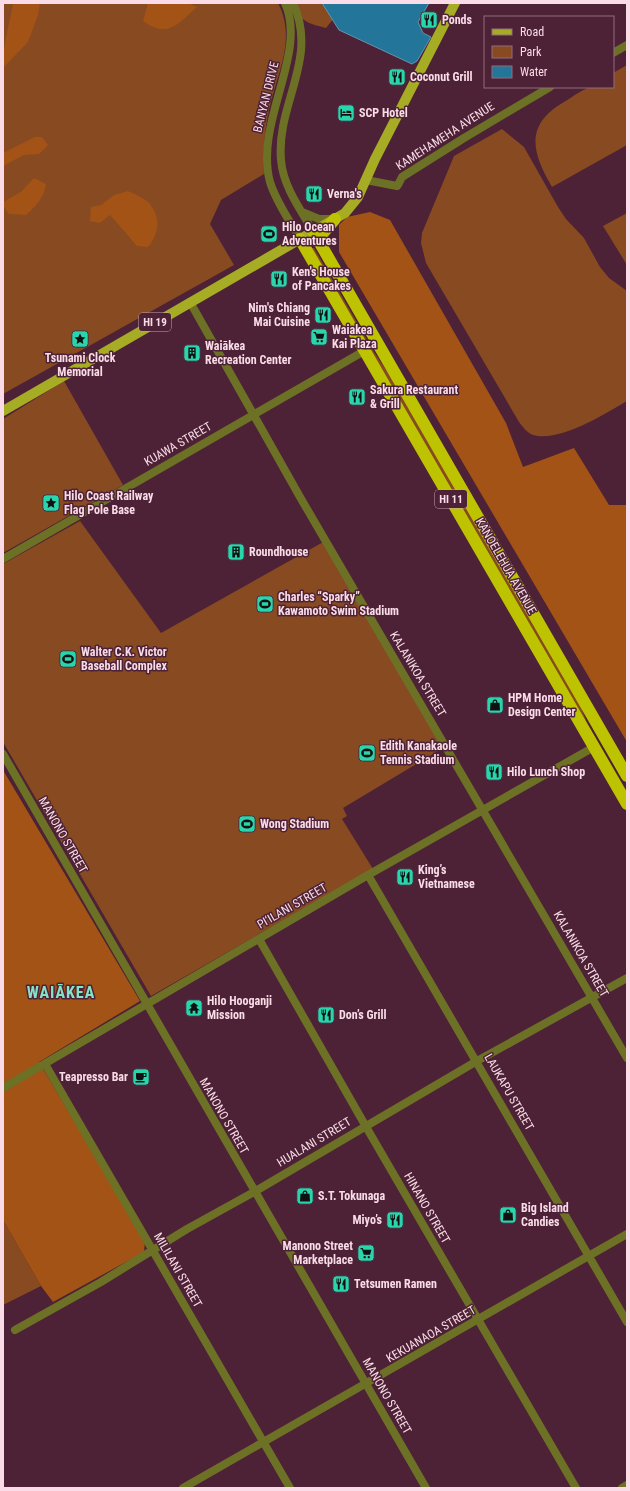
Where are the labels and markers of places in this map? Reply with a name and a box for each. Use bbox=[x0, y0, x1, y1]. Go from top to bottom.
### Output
restaurant icon: Ponds bbox=[419, 10, 439, 30]
place label: Ponds bbox=[442, 13, 473, 27]
restaurant icon: Coconut Grill bbox=[387, 67, 407, 87]
place label: Coconut Grill bbox=[410, 70, 473, 84]
hotel icon: SCP Hotel bbox=[336, 103, 356, 123]
place label: SCP Hotel bbox=[359, 106, 408, 120]
restaurant icon: Verna's bbox=[304, 184, 324, 204]
place label: Verna's bbox=[327, 187, 362, 201]
place label: Hilo Ocean Adventures bbox=[282, 220, 337, 248]
sports icon: Hilo Ocean Adventures bbox=[259, 224, 279, 244]
place label: Ken's House of Pancakes bbox=[292, 265, 352, 293]
restaurant icon: Ken's House of Pancakes bbox=[269, 269, 289, 289]
place label: Nim's Chiang Mai Cuisine bbox=[248, 301, 310, 329]
restaurant icon: Nim's Chiang Mai Cuisine bbox=[313, 305, 333, 325]
place label: Waiakea Kai Plaza bbox=[332, 323, 377, 351]
supermarket icon: Waiakea Kai Plaza bbox=[309, 327, 329, 347]
place icon: Tsunami Clock Memorial bbox=[70, 329, 90, 349]
place label: Waiākea Recreation Center bbox=[205, 339, 291, 367]
building icon: Waiākea Recreation Center bbox=[182, 343, 202, 363]
place label: Tsunami Clock Memorial bbox=[45, 351, 116, 379]
place label: Sakura Restaurant & Grill bbox=[370, 383, 458, 411]
restaurant icon: Sakura Restaurant & Grill bbox=[347, 387, 367, 407]
place label: Hilo Coast Railway Flag Pole Base bbox=[64, 489, 154, 517]
place icon: Hilo Coast Railway Flag Pole Base bbox=[41, 493, 61, 513]
building icon: Roundhouse bbox=[226, 542, 246, 562]
place label: Roundhouse bbox=[249, 545, 309, 559]
place label: Charles “Sparky” Kawamoto Swim Stadium bbox=[278, 590, 399, 618]
sports icon: Charles “Sparky” Kawamoto Swim Stadium bbox=[255, 594, 275, 614]
place label: Walter C.K. Victor Baseball Complex bbox=[81, 645, 167, 673]
sports icon: Walter C.K. Victor Baseball Complex bbox=[58, 649, 78, 669]
place label: HPM Home Design Center bbox=[508, 691, 576, 719]
shop icon: HPM Home Design Center bbox=[485, 695, 505, 715]
place label: Edith Kanakaole Tennis Stadium bbox=[380, 739, 457, 767]
sports icon: Edith Kanakaole Tennis Stadium bbox=[357, 743, 377, 763]
restaurant icon: Hilo Lunch Shop bbox=[484, 762, 504, 782]
place label: Hilo Lunch Shop bbox=[507, 765, 585, 779]
sports icon: Wong Stadium bbox=[237, 814, 257, 834]
place label: Wong Stadium bbox=[260, 817, 329, 831]
place label: King’s Vietnamese bbox=[418, 863, 475, 891]
restaurant icon: King’s Vietnamese bbox=[395, 867, 415, 887]
place label: Hilo Hooganji Mission bbox=[207, 994, 272, 1022]
temple icon: Hilo Hooganji Mission bbox=[184, 998, 204, 1018]
restaurant icon: Don’s Grill bbox=[316, 1005, 336, 1025]
place label: Don’s Grill bbox=[339, 1008, 387, 1022]
cafe icon: Teapresso Bar bbox=[131, 1067, 151, 1087]
place label: Teapresso Bar bbox=[59, 1070, 128, 1084]
shop icon: S.T. Tokunaga bbox=[295, 1186, 315, 1206]
place label: S.T. Tokunaga bbox=[318, 1189, 385, 1203]
place label: Big Island Candies bbox=[521, 1201, 569, 1229]
shop icon: Big Island Candies bbox=[498, 1205, 518, 1225]
restaurant icon: Miyo’s bbox=[385, 1210, 405, 1230]
place label: Miyo’s bbox=[353, 1213, 383, 1227]
place label: Manono Street Marketplace bbox=[283, 1239, 353, 1267]
supermarket icon: Manono Street Marketplace bbox=[356, 1243, 376, 1263]
restaurant icon: Tetsumen Ramen bbox=[331, 1274, 351, 1294]
place label: Tetsumen Ramen bbox=[354, 1277, 437, 1291]

